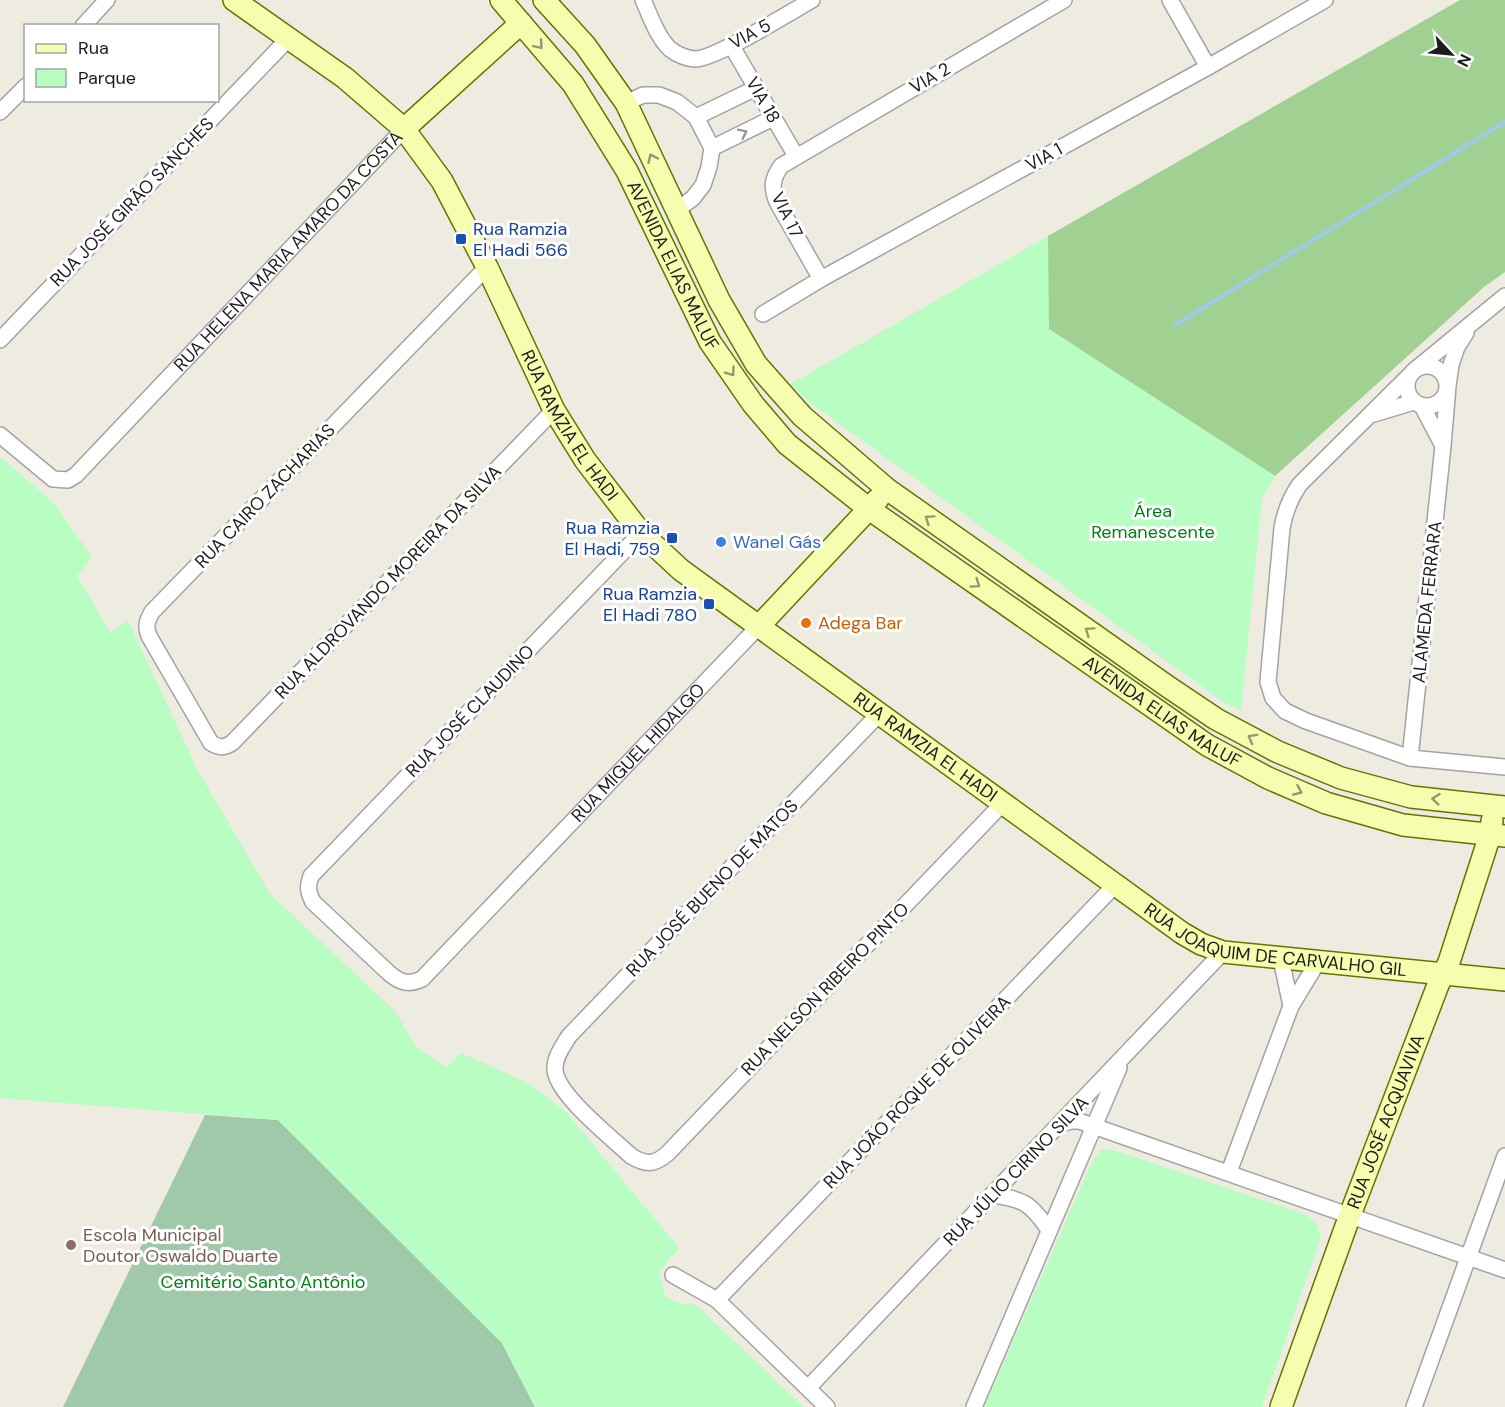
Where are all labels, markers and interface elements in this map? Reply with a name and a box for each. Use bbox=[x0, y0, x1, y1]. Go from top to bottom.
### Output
street label: VIA 5 bbox=[725, 13, 775, 55]
legend bbox=[24, 24, 219, 102]
north arrow bbox=[1421, 24, 1481, 84]
text: Rua bbox=[78, 36, 109, 60]
one-way arrow bbox=[532, 38, 543, 49]
text: N bbox=[1452, 51, 1476, 70]
street label: VIA 2 bbox=[905, 57, 955, 99]
text: Parque bbox=[78, 66, 136, 90]
street label: VIA 18 bbox=[740, 73, 786, 127]
street label: RUA JOSÉ GIRÃO SANCHES bbox=[45, 112, 219, 292]
street label: RUA HELENA MARIA AMARO DA COSTA bbox=[168, 125, 408, 377]
one-way arrow bbox=[736, 128, 747, 140]
street label: VIA 1 bbox=[1021, 137, 1067, 177]
one-way arrow bbox=[648, 153, 660, 164]
street label: AVENIDA ELIAS MALUF bbox=[621, 177, 725, 356]
street label: VIA 17 bbox=[766, 188, 808, 242]
place label: Rua Ramzia El Hadi 566 bbox=[473, 217, 568, 262]
marker: Rua Ramzia El Hadi 566 bbox=[454, 232, 468, 246]
street label: RUA RAMZIA EL HADI bbox=[515, 346, 624, 506]
one-way arrow bbox=[724, 365, 735, 376]
street label: RUA CAIRO ZACHARIAS bbox=[190, 419, 340, 573]
street label: RUA ALDROVANDO MOREIRA DA SILVA bbox=[269, 460, 507, 704]
park label: Área Remanescente bbox=[1091, 499, 1215, 544]
one-way arrow bbox=[925, 515, 936, 526]
place label: Rua Ramzia El Hadi, 759 bbox=[564, 516, 660, 561]
street label: ALAMEDA FERRARA bbox=[1407, 520, 1447, 684]
place label: Wanel Gás bbox=[733, 530, 821, 554]
marker: Rua Ramzia El Hadi, 759 bbox=[665, 531, 679, 545]
marker: Wanel Gás bbox=[714, 535, 728, 549]
one-way arrow bbox=[970, 577, 981, 588]
place label: Rua Ramzia El Hadi 780 bbox=[603, 582, 697, 627]
marker: Rua Ramzia El Hadi 780 bbox=[702, 597, 716, 611]
place label: Adega Bar bbox=[818, 611, 903, 635]
marker: Adega Bar bbox=[799, 616, 813, 630]
one-way arrow bbox=[1084, 628, 1095, 639]
street label: RUA JOSÉ CLAUDINO bbox=[400, 639, 540, 782]
street label: AVENIDA ELIAS MALUF bbox=[1078, 650, 1246, 773]
street label: RUA MIGUEL HIDALGO bbox=[566, 678, 710, 827]
street label: RUA RAMZIA EL HADI bbox=[848, 687, 1002, 807]
one-way arrow bbox=[1248, 734, 1258, 745]
one-way arrow bbox=[1292, 784, 1303, 796]
one-way arrow bbox=[1431, 793, 1440, 806]
street label: RUA JOSÉ BUENO DE MATOS bbox=[621, 794, 803, 982]
street label: RUA NELSON RIBEIRO PINTO bbox=[736, 897, 914, 1081]
street label: RUA JOAQUIM DE CARVALHO GIL bbox=[1139, 897, 1408, 982]
street label: RUA JOÃO ROQUE DE OLIVEIRA bbox=[818, 990, 1016, 1194]
street label: RUA JOSÉ ACQUAVIVA bbox=[1341, 1031, 1430, 1212]
street label: RUA JÚLIO CIRINO SILVA bbox=[938, 1091, 1094, 1251]
place label: Escola Municipal Doutor Oswaldo Duarte bbox=[83, 1223, 278, 1268]
marker: Escola Municipal Doutor Oswaldo Duarte bbox=[64, 1238, 78, 1252]
park label: Cemitério Santo Antônio bbox=[161, 1270, 365, 1294]

